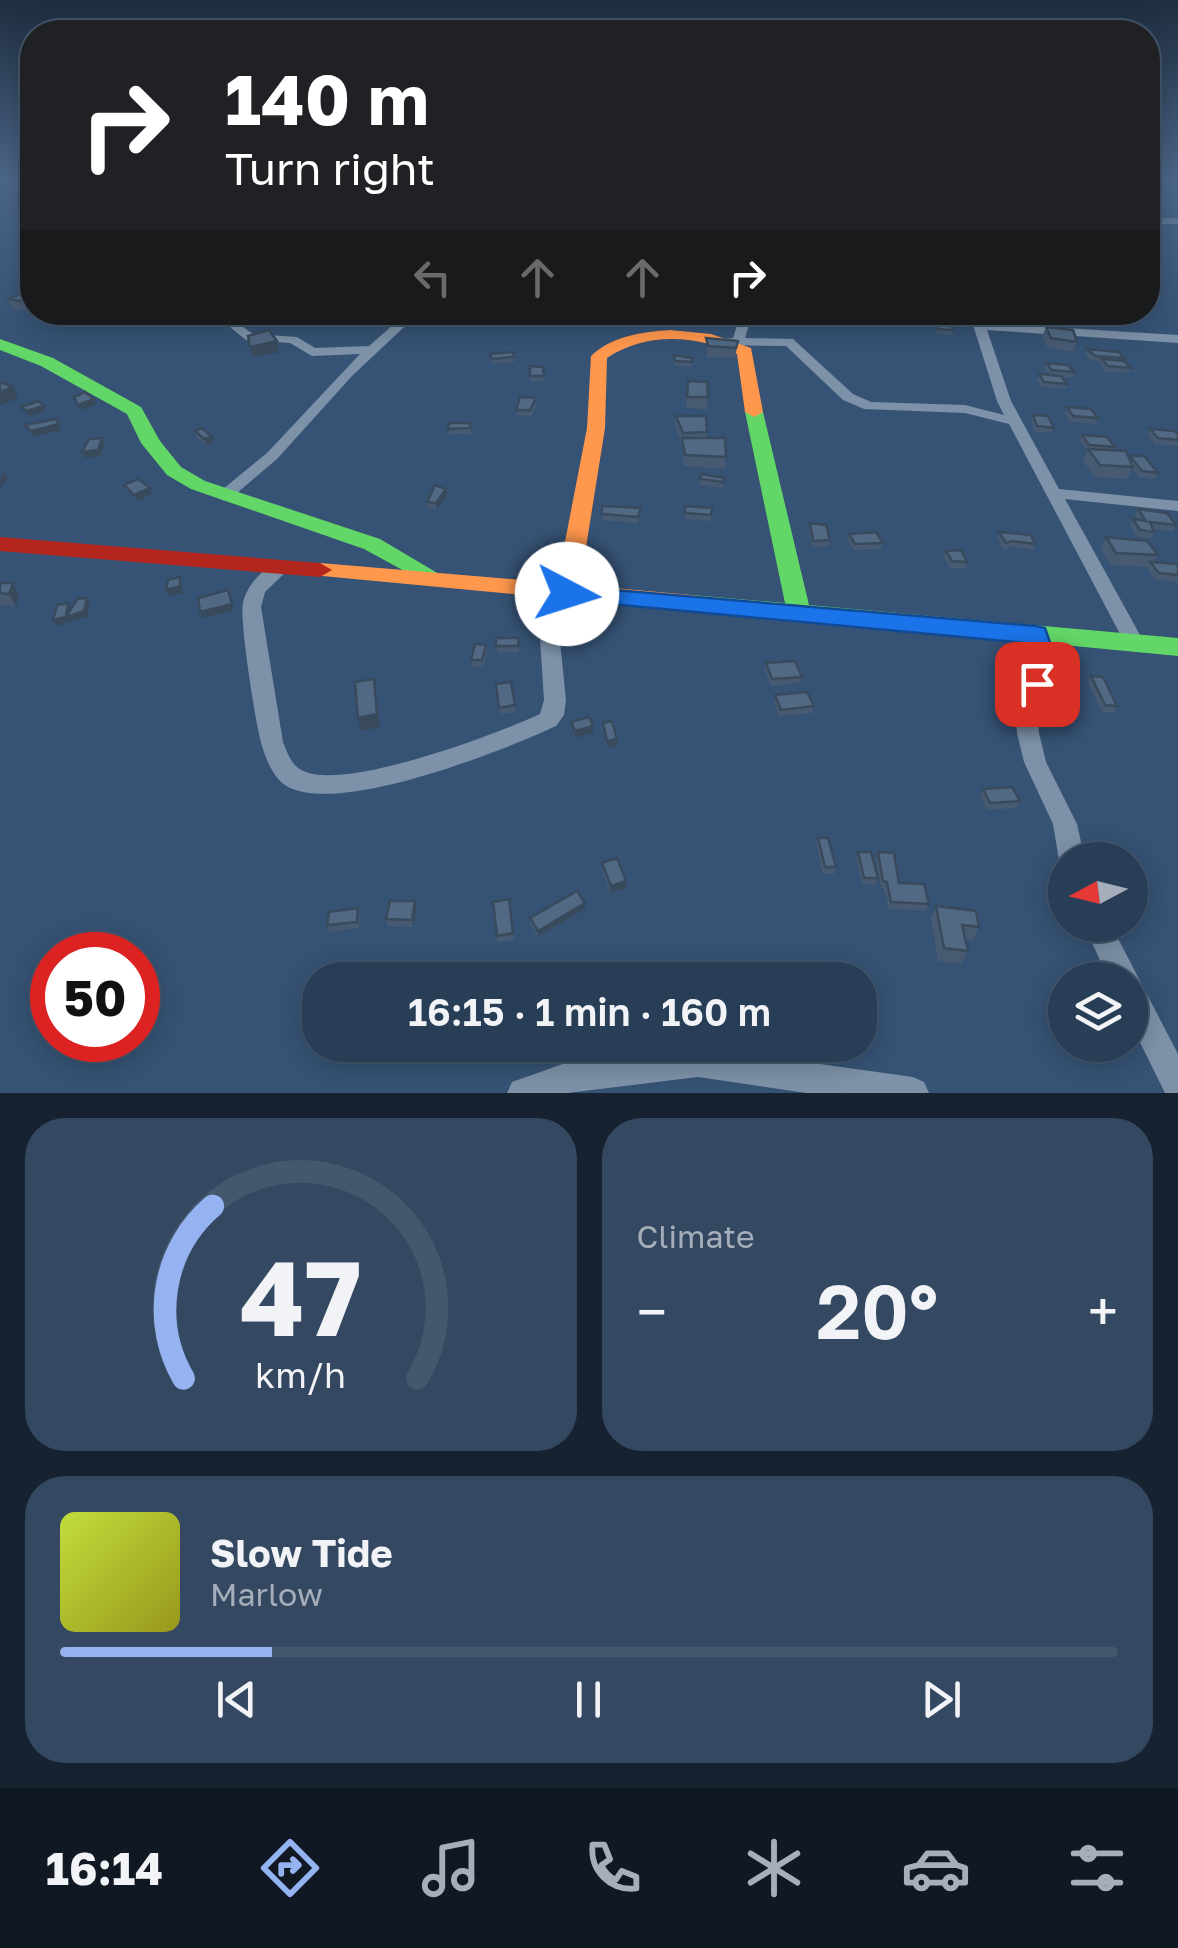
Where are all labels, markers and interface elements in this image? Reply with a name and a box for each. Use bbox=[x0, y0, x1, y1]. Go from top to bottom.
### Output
text: 140 m bbox=[225, 56, 429, 140]
icon: right bbox=[60, 60, 190, 190]
text: Turn right bbox=[225, 141, 435, 195]
icon: left bbox=[405, 250, 460, 305]
icon: ahead bbox=[510, 250, 565, 305]
icon: ahead bbox=[615, 250, 670, 305]
icon: right bbox=[720, 250, 775, 305]
position arrow bbox=[515, 542, 619, 646]
pin bbox=[995, 642, 1080, 727]
icon: arrive bbox=[1010, 657, 1065, 712]
north arrow bbox=[1048, 842, 1148, 942]
map controls bbox=[1048, 842, 1148, 1062]
speed limit sign: 50 bbox=[30, 932, 160, 1062]
button: layers bbox=[1048, 962, 1148, 1062]
text: 16:15 · 1 min · 160 m bbox=[408, 989, 771, 1034]
text: Climate bbox=[637, 1217, 755, 1255]
text: 47 bbox=[240, 1234, 362, 1359]
text: 20° bbox=[816, 1265, 938, 1356]
text: − bbox=[637, 1278, 667, 1344]
text: + bbox=[1088, 1278, 1118, 1344]
text: km/h bbox=[255, 1353, 346, 1396]
text: Slow Tide bbox=[210, 1530, 393, 1575]
text: Marlow bbox=[210, 1575, 323, 1613]
icon: previous bbox=[209, 1672, 264, 1727]
icon: pause bbox=[561, 1672, 616, 1727]
icon: next bbox=[914, 1672, 969, 1727]
icon: directions bbox=[255, 1833, 325, 1903]
icon: music bbox=[416, 1833, 486, 1903]
icon: phone bbox=[578, 1833, 648, 1903]
icon: climate bbox=[739, 1833, 809, 1903]
icon: car bbox=[901, 1833, 971, 1903]
icon: filters bbox=[1062, 1833, 1132, 1903]
text: 16:14 bbox=[46, 1841, 163, 1895]

